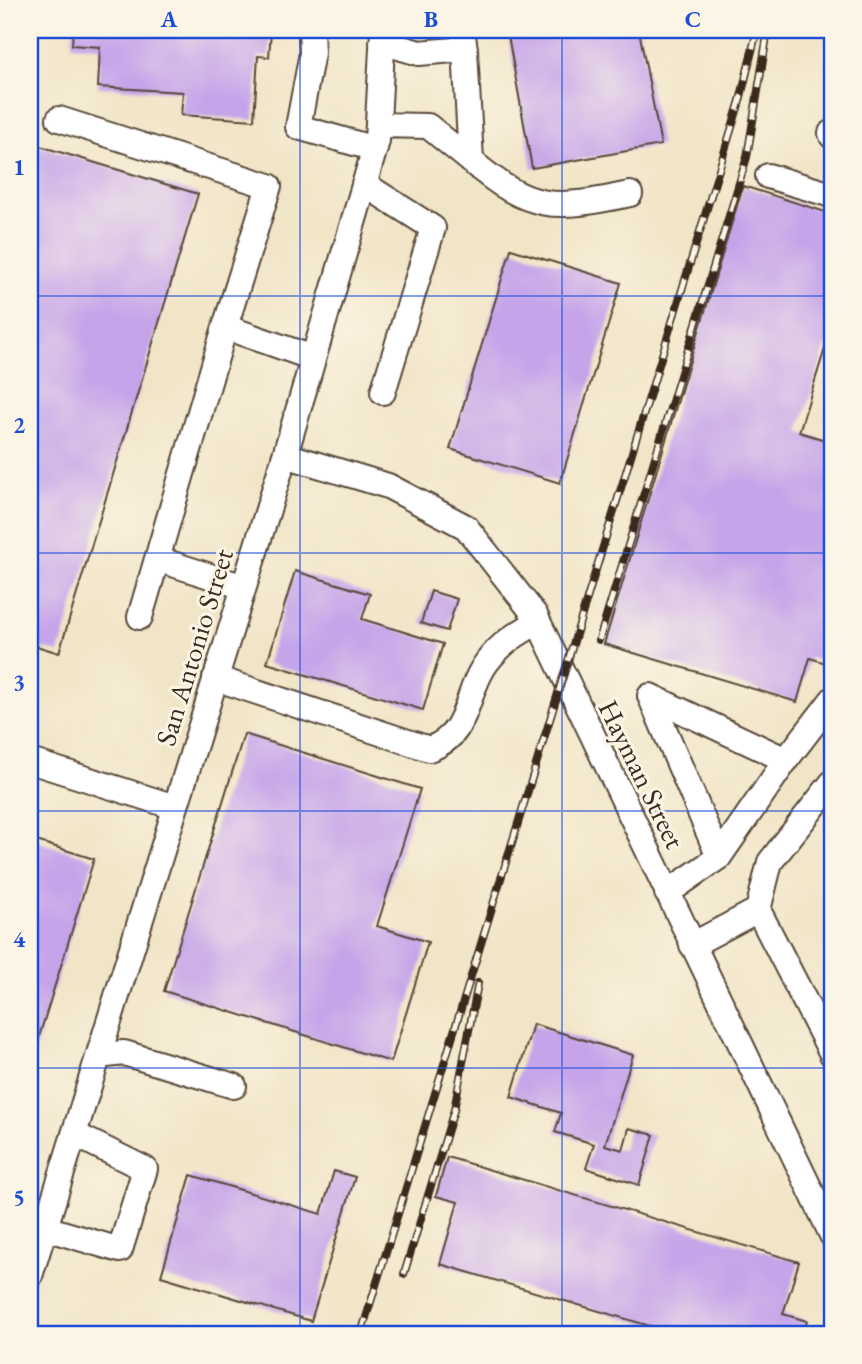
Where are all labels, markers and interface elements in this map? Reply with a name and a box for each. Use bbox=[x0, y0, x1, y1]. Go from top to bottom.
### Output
text: A bbox=[160, 4, 178, 34]
text: B bbox=[424, 4, 438, 34]
text: C bbox=[685, 4, 701, 34]
text: 1 bbox=[13, 152, 25, 182]
text: 2 bbox=[13, 410, 25, 440]
street label: San Antonio Street bbox=[147, 544, 241, 750]
text: 3 bbox=[13, 667, 25, 697]
street label: Hayman Street bbox=[591, 694, 693, 854]
text: 4 bbox=[13, 924, 26, 954]
text: 5 bbox=[13, 1182, 25, 1212]

